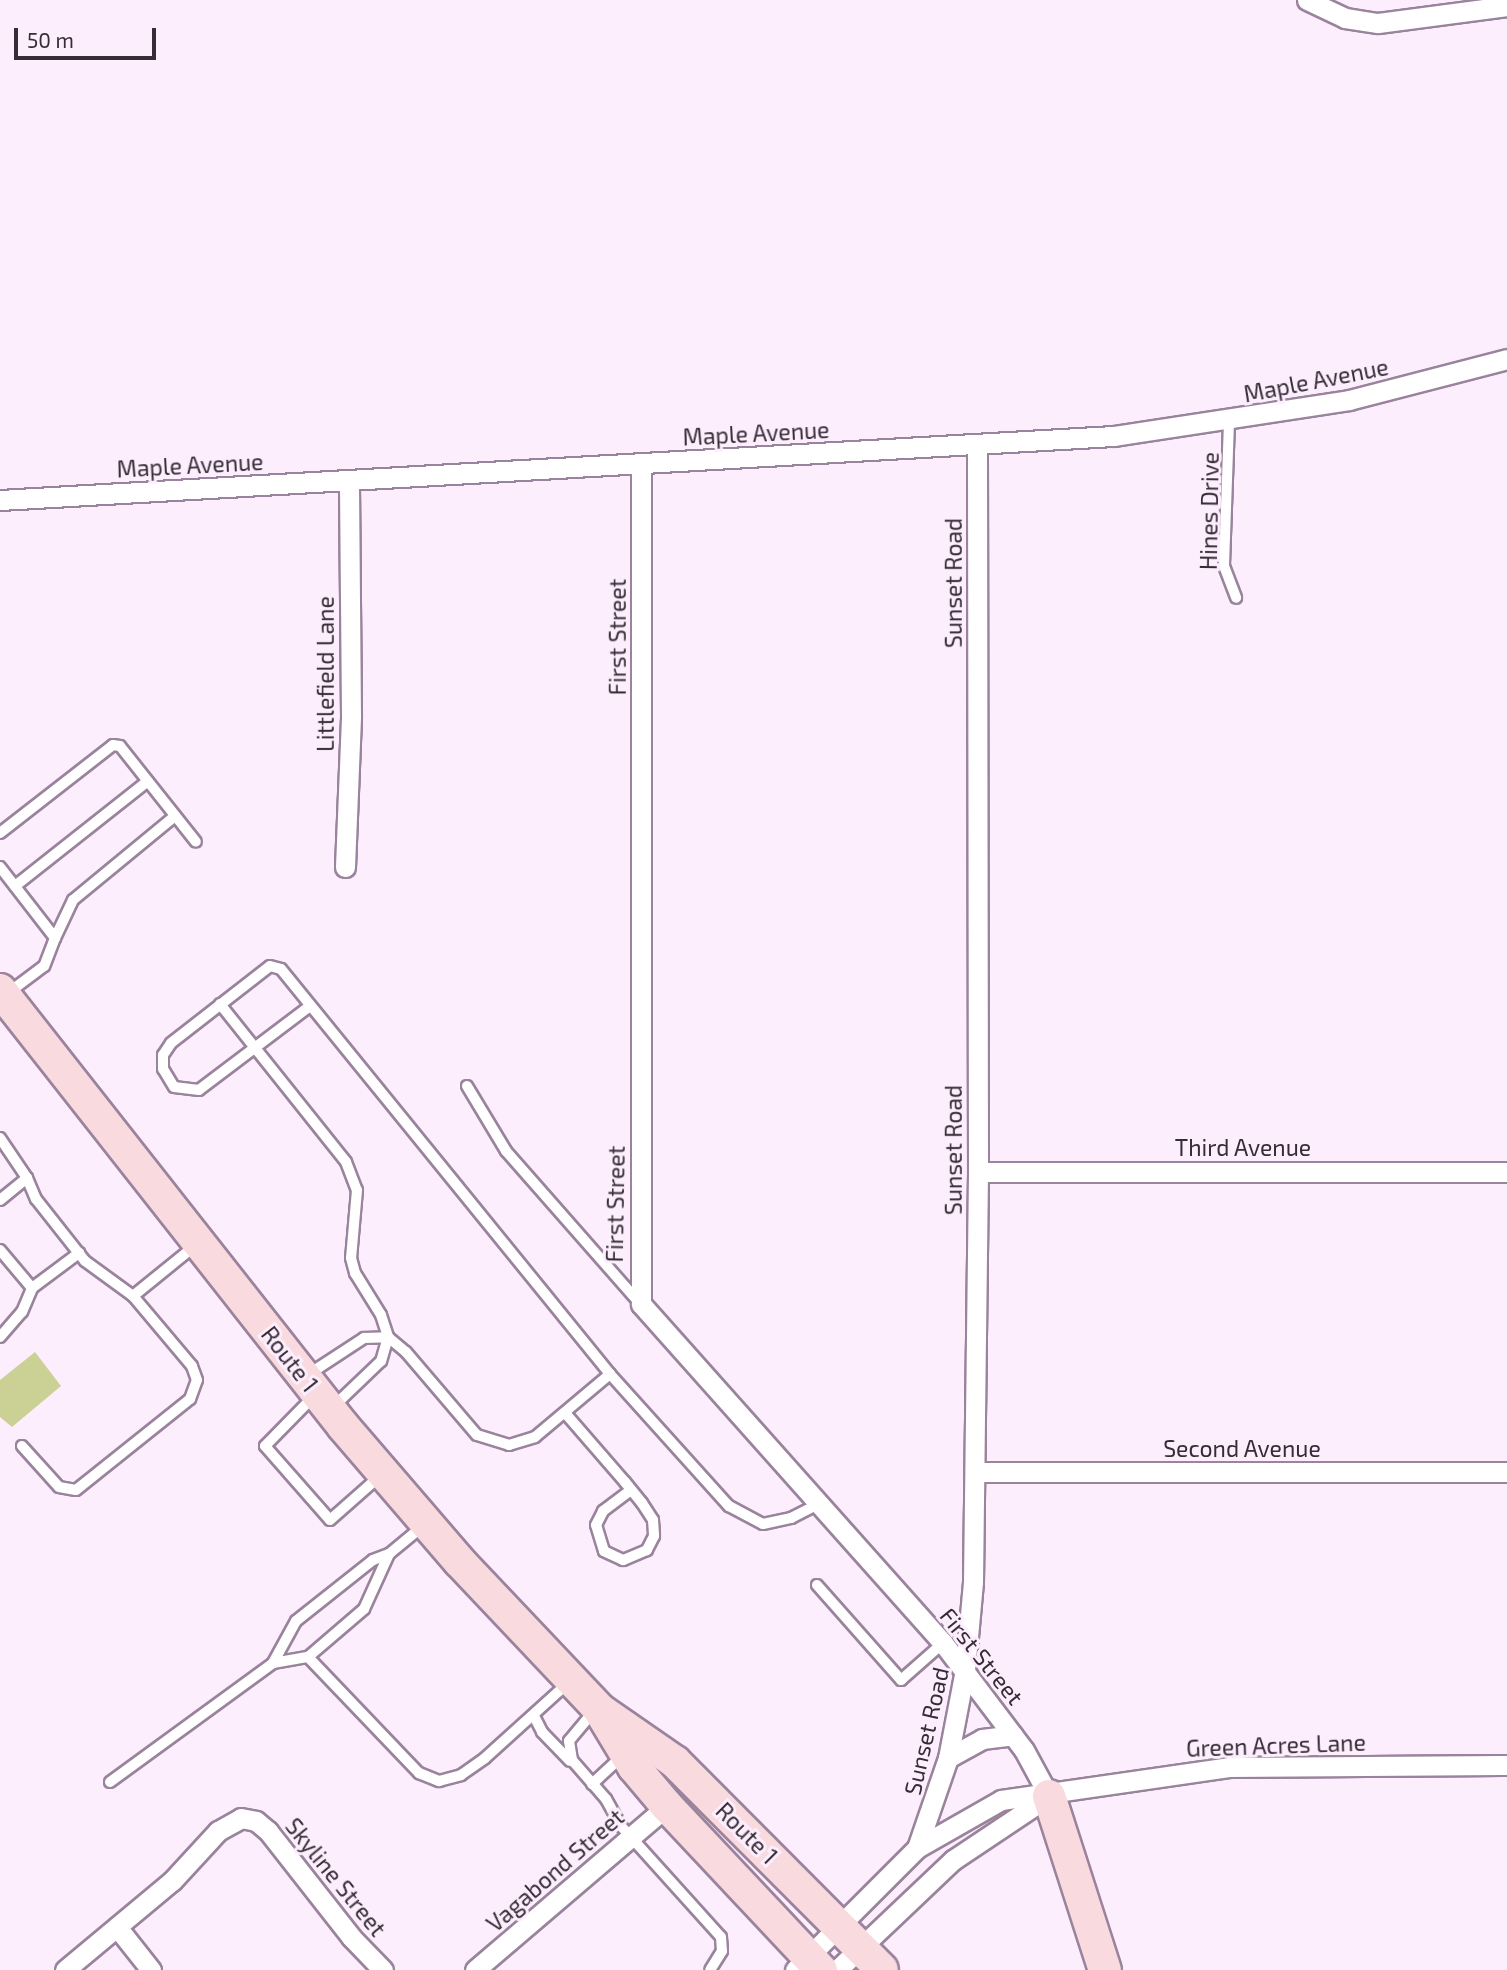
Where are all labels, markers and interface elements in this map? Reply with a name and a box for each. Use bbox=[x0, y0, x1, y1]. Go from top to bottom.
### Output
scale bar bbox=[18, 14, 159, 58]
text: 50 m bbox=[27, 27, 74, 52]
street label: Maple Avenue bbox=[1241, 352, 1391, 408]
street label: Maple Avenue bbox=[682, 415, 830, 451]
street label: Maple Avenue bbox=[116, 447, 264, 483]
street label: Hines Drive bbox=[1194, 452, 1224, 570]
street label: Sunset Road bbox=[939, 518, 967, 648]
street label: First Street bbox=[603, 579, 631, 695]
street label: Littlefield Lane bbox=[311, 596, 339, 752]
street label: Sunset Road bbox=[939, 1085, 967, 1215]
street label: Third Avenue bbox=[1175, 1133, 1311, 1161]
street label: First Street bbox=[600, 1145, 630, 1263]
street label: Route 1 bbox=[256, 1321, 324, 1397]
street label: Second Avenue bbox=[1163, 1434, 1321, 1462]
street label: First Street bbox=[935, 1602, 1029, 1710]
street label: Sunset Road bbox=[898, 1664, 954, 1798]
street label: Green Acres Lane bbox=[1185, 1728, 1367, 1762]
street label: Route 1 bbox=[710, 1796, 784, 1870]
street label: Vagabond Street bbox=[481, 1803, 629, 1937]
street label: Skyline Street bbox=[280, 1812, 392, 1942]

